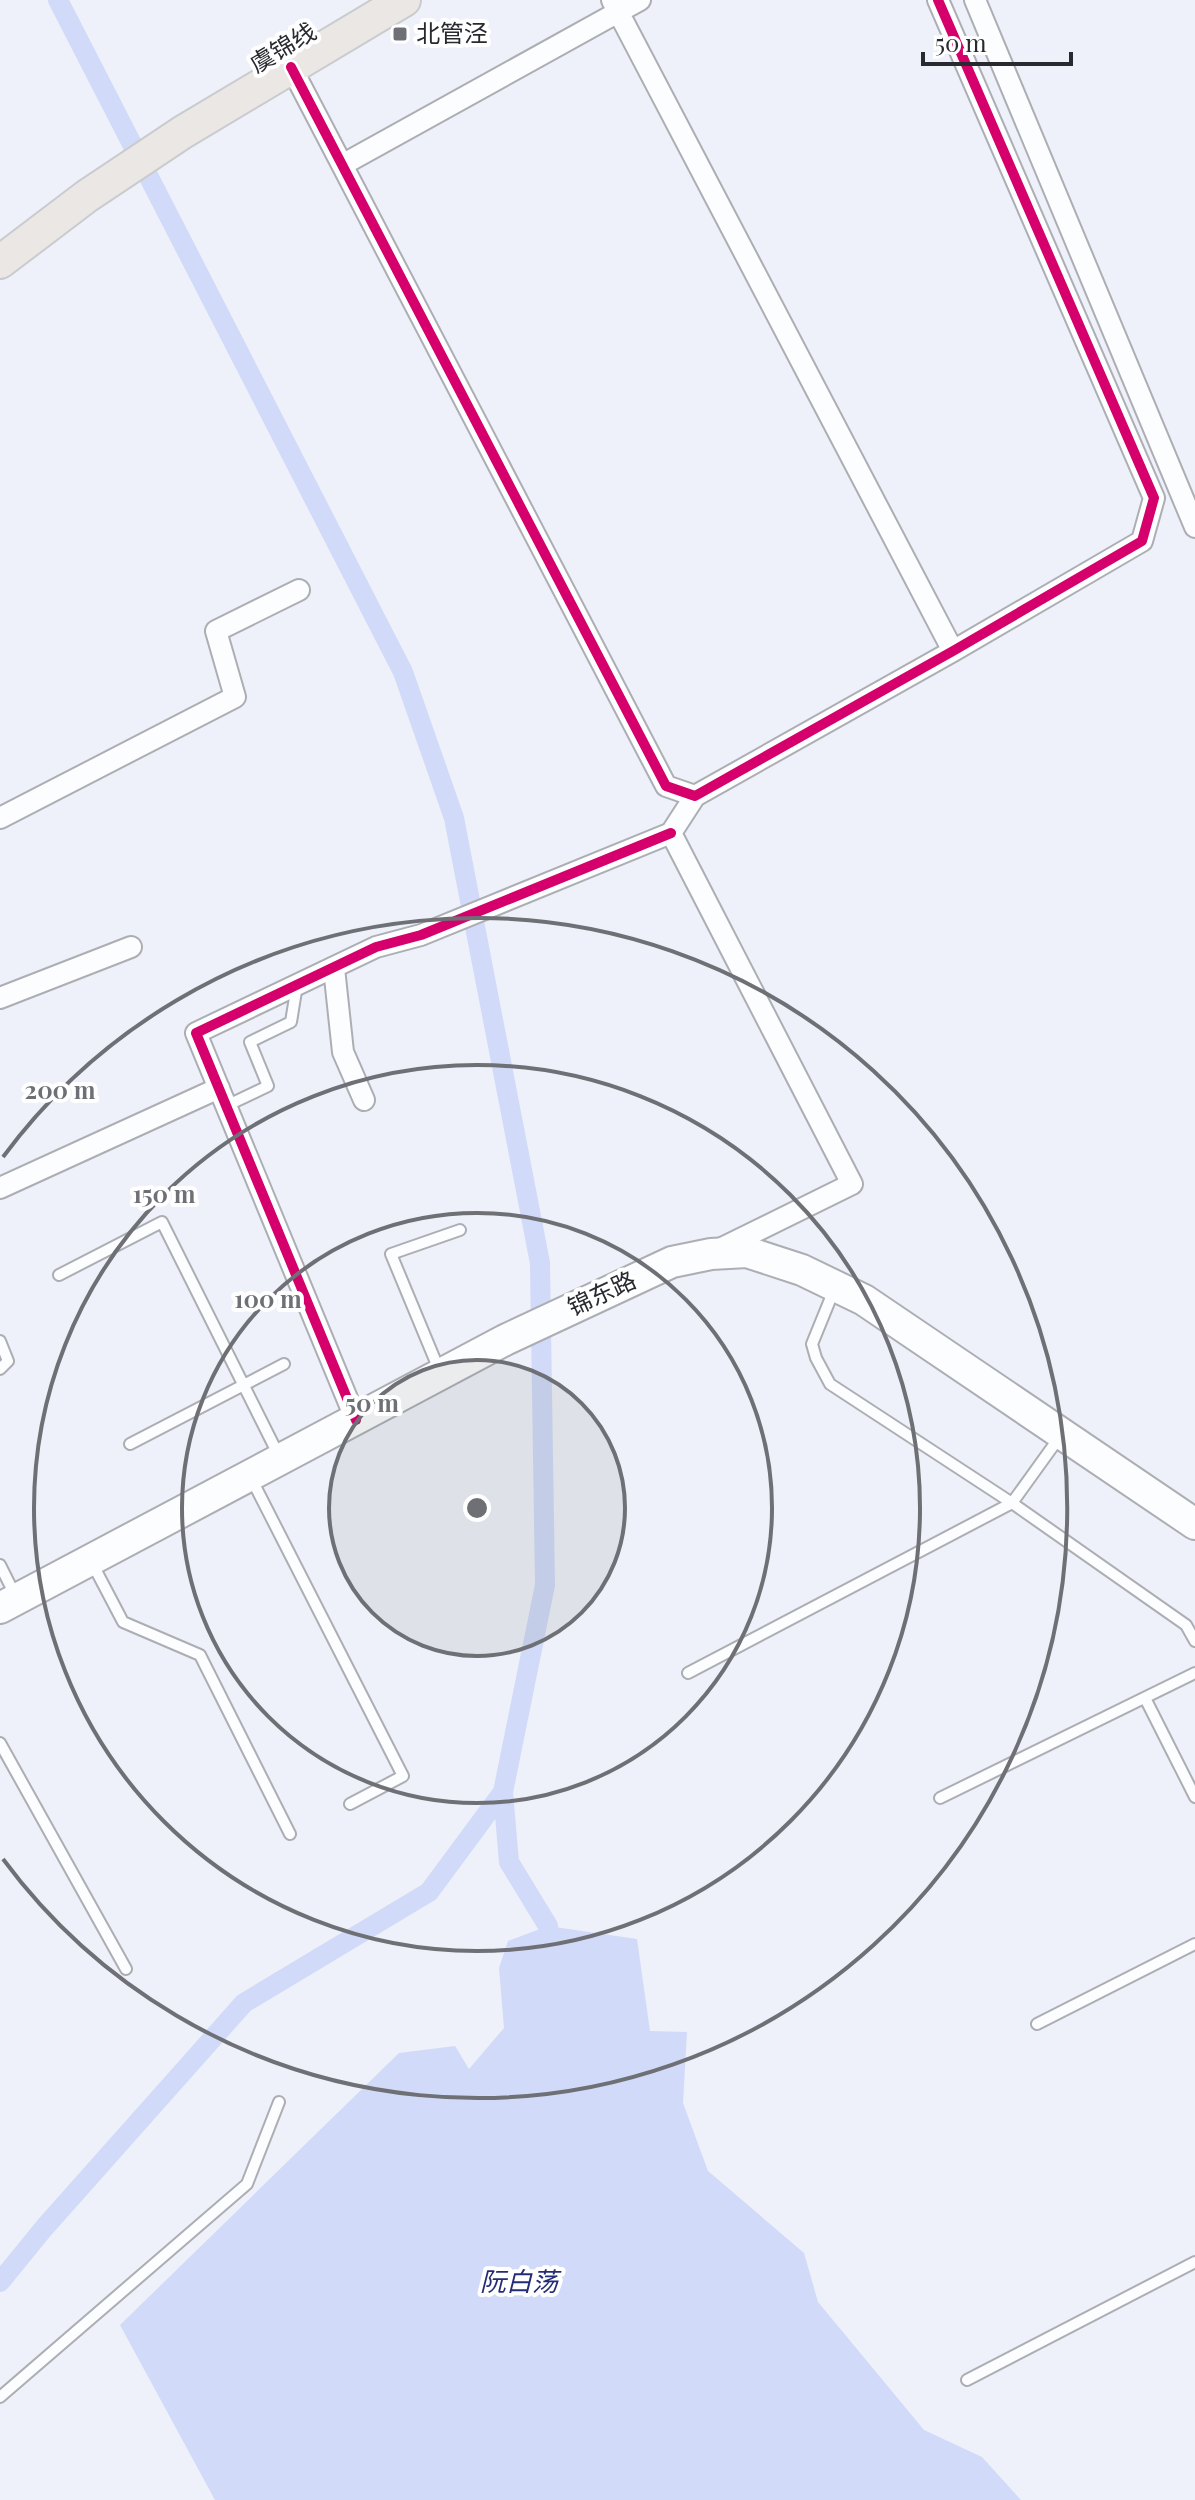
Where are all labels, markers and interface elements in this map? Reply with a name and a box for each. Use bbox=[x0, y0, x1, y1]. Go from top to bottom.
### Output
street label: 虞锦线 bbox=[243, 14, 321, 79]
place label: 北管泾 bbox=[416, 16, 488, 48]
scale bar bbox=[923, 16, 1071, 66]
marker: 北管泾 bbox=[391, 25, 409, 43]
text: 50 m bbox=[935, 26, 987, 58]
text: 200 m bbox=[25, 1073, 96, 1105]
text: 150 m bbox=[133, 1177, 196, 1209]
street label: 锦东路 bbox=[562, 1262, 641, 1322]
text: 100 m bbox=[234, 1282, 302, 1314]
text: 50 m bbox=[345, 1386, 399, 1418]
centre of rings bbox=[463, 1494, 491, 1522]
water label: 阮白荡 bbox=[480, 2263, 562, 2298]

